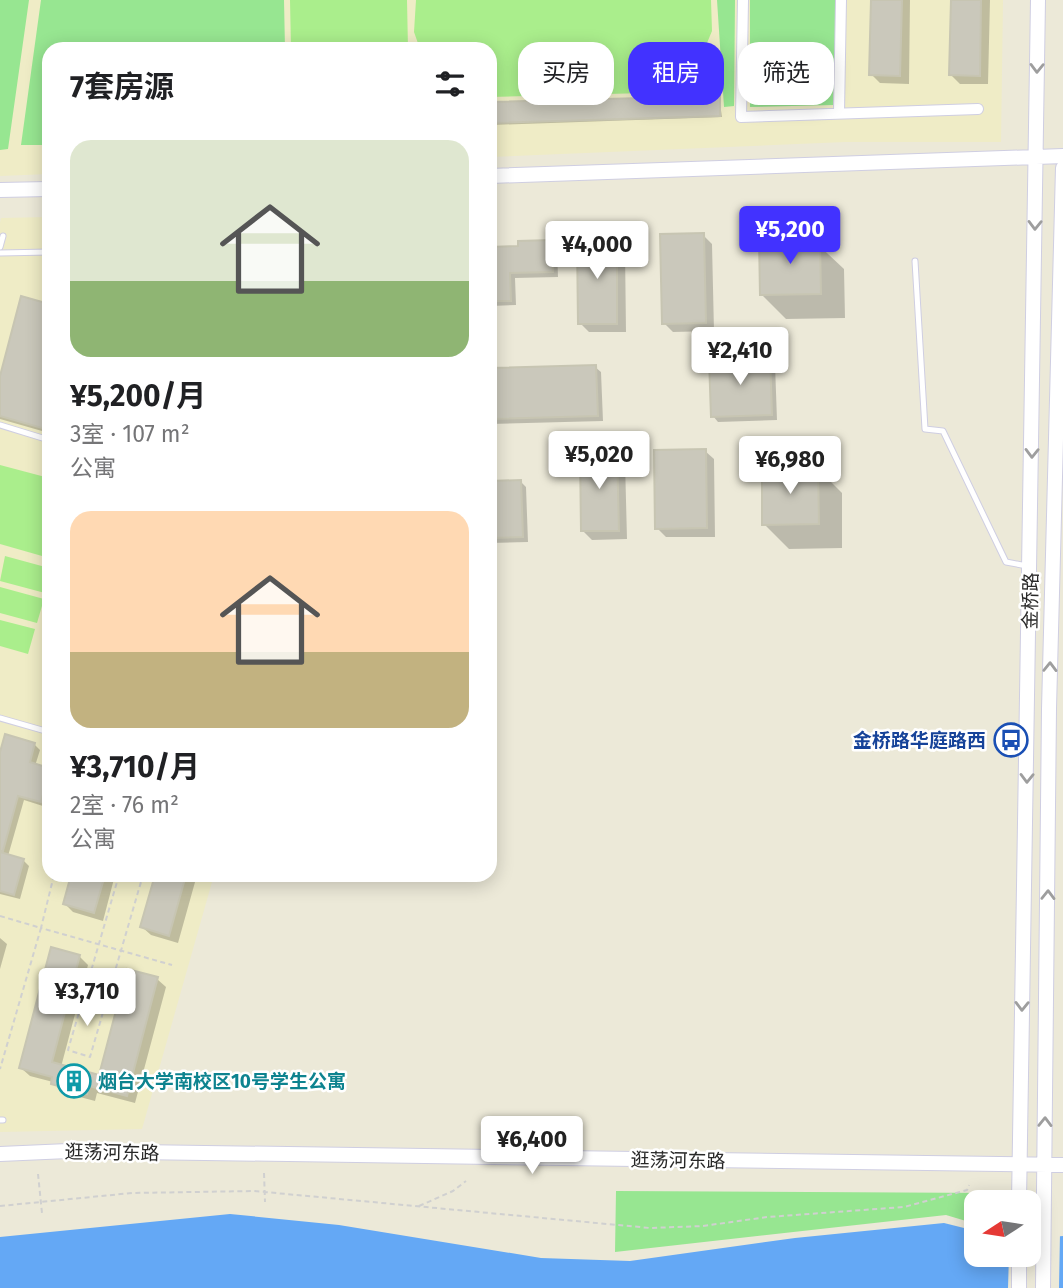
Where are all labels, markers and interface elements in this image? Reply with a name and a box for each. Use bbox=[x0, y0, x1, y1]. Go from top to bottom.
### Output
chip: 买房 bbox=[518, 42, 614, 105]
chip: 租房 bbox=[628, 42, 724, 105]
chip: 筛选 bbox=[738, 42, 834, 105]
one-way arrow bbox=[1029, 63, 1045, 74]
icon: filters bbox=[431, 65, 469, 103]
text: 7套房源 bbox=[70, 69, 174, 105]
icon: home bbox=[207, 186, 333, 312]
pin: ¥5,200 bbox=[733, 206, 847, 266]
text: ¥5,200 bbox=[755, 215, 825, 243]
one-way arrow bbox=[1027, 221, 1043, 231]
pin: ¥4,000 bbox=[540, 222, 654, 281]
text: ¥4,000 bbox=[561, 230, 633, 258]
pin: ¥2,410 bbox=[683, 328, 797, 387]
text: ¥2,410 bbox=[707, 336, 773, 364]
text: ¥5,200/月 bbox=[70, 378, 206, 414]
text: 3室 · 107 m² bbox=[70, 420, 190, 448]
pin: ¥5,020 bbox=[542, 432, 656, 491]
pin: ¥6,980 bbox=[733, 436, 847, 496]
text: ¥5,020 bbox=[565, 440, 633, 468]
text: ¥6,980 bbox=[755, 445, 825, 473]
one-way arrow bbox=[1024, 448, 1039, 459]
text: 公寓 bbox=[70, 454, 116, 482]
icon: home bbox=[207, 557, 333, 683]
street label: 金桥路 bbox=[1019, 572, 1042, 630]
one-way arrow bbox=[1043, 661, 1058, 672]
bus stop icon: 金桥路华庭路西 bbox=[992, 721, 1030, 759]
place label: 金桥路华庭路西 bbox=[853, 729, 986, 752]
text: ¥3,710/月 bbox=[70, 749, 200, 785]
one-way arrow bbox=[1019, 773, 1034, 784]
text: 2室 · 76 m² bbox=[70, 791, 179, 819]
text: 公寓 bbox=[70, 825, 116, 853]
one-way arrow bbox=[1040, 889, 1055, 900]
pin: ¥3,710 bbox=[30, 968, 144, 1028]
text: ¥3,710 bbox=[55, 977, 119, 1005]
one-way arrow bbox=[1015, 1001, 1030, 1012]
building icon: 烟台大学南校区10号学生公寓 bbox=[55, 1062, 93, 1100]
place label: 烟台大学南校区10号学生公寓 bbox=[98, 1070, 346, 1093]
pin: ¥6,400 bbox=[475, 1116, 589, 1176]
one-way arrow bbox=[1038, 1116, 1053, 1127]
text: ¥6,400 bbox=[497, 1125, 567, 1153]
street label: 逛荡河东路 bbox=[64, 1140, 160, 1165]
street label: 逛荡河东路 bbox=[630, 1148, 726, 1173]
north arrow bbox=[964, 1190, 1041, 1267]
map controls bbox=[964, 1190, 1041, 1267]

